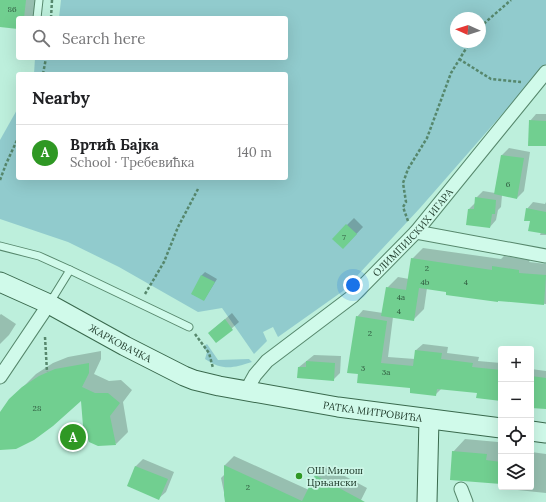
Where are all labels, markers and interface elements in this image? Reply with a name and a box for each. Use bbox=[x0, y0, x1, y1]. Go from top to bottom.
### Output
house number: 86 bbox=[7, 4, 17, 14]
north arrow bbox=[450, 12, 486, 48]
search box bbox=[16, 16, 288, 60]
icon: search bbox=[30, 27, 52, 49]
text: Search here bbox=[62, 29, 145, 48]
text: Nearby bbox=[32, 87, 90, 109]
text: Вртић Бајка bbox=[70, 135, 159, 154]
text: A bbox=[41, 144, 49, 161]
text: 140 m bbox=[237, 144, 272, 161]
text: School · Требевићка bbox=[70, 154, 195, 171]
house number: 6 bbox=[506, 179, 511, 189]
street label: ОЛИМПИЈСКИХ ИГАРА bbox=[370, 185, 456, 279]
house number: 7 bbox=[342, 232, 346, 242]
house number: 2 bbox=[425, 263, 429, 273]
your location bbox=[343, 275, 363, 295]
house number: 4b bbox=[421, 277, 430, 287]
house number: 4 bbox=[464, 277, 469, 287]
house number: 4a bbox=[397, 292, 405, 302]
house number: 4 bbox=[397, 306, 402, 316]
street label: ЖАРКОВАЧКА bbox=[87, 321, 154, 365]
house number: 2 bbox=[368, 328, 372, 338]
map controls bbox=[498, 346, 534, 490]
button: + bbox=[498, 346, 534, 382]
house number: 3 bbox=[361, 363, 366, 373]
house number: 3a bbox=[382, 367, 390, 377]
button: − bbox=[498, 382, 534, 418]
street label: РАТКА МИТРОВИЋА bbox=[322, 398, 424, 424]
house number: 28 bbox=[33, 403, 42, 413]
button: locate bbox=[498, 418, 534, 454]
pin: A bbox=[60, 422, 86, 452]
button: layers bbox=[498, 454, 534, 490]
place label: ОШ Милош Црњански bbox=[307, 464, 363, 489]
marker: ОШ Милош Црњански bbox=[294, 471, 304, 481]
house number: 2 bbox=[246, 482, 250, 492]

